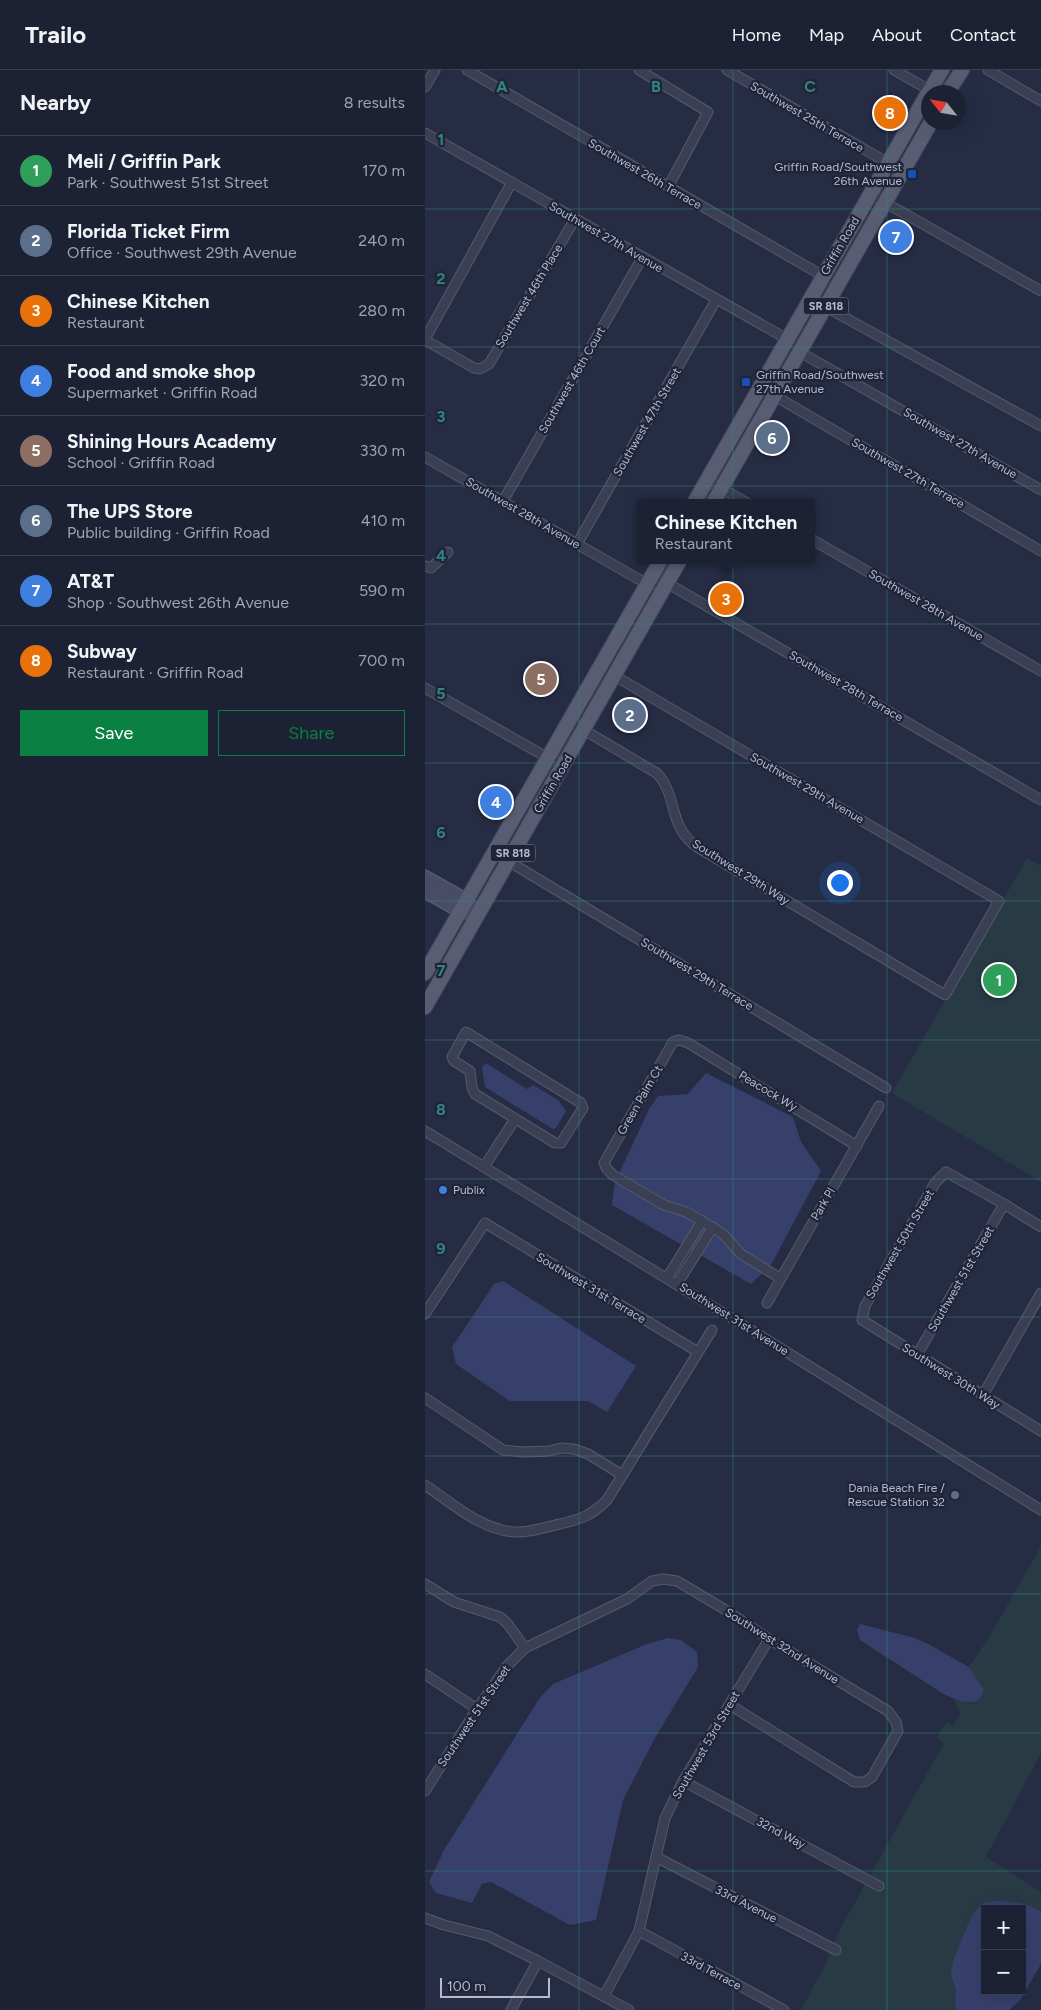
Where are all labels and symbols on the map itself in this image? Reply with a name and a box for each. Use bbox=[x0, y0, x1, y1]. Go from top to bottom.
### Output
text: A bbox=[496, 77, 508, 96]
text: B bbox=[651, 77, 661, 96]
text: C bbox=[804, 77, 816, 96]
street label: Southwest 25th Terrace bbox=[748, 79, 867, 155]
north arrow bbox=[921, 85, 966, 130]
pin: 8 bbox=[874, 94, 906, 132]
text: 1 bbox=[438, 130, 444, 149]
street label: Southwest 26th Terrace bbox=[586, 136, 705, 212]
place label: Griffin Road/Southwest 26th Avenue bbox=[774, 160, 902, 188]
marker: Griffin Road/Southwest 26th Avenue bbox=[906, 168, 918, 180]
street label: Southwest 27th Avenue bbox=[547, 199, 666, 276]
street label: Griffin Road bbox=[818, 214, 862, 278]
pin: 7 bbox=[880, 218, 912, 256]
street label: Southwest 46th Place bbox=[493, 241, 566, 350]
text: 2 bbox=[436, 269, 446, 288]
road number: SR 818 bbox=[803, 298, 849, 315]
street label: Southwest 46th Court bbox=[536, 324, 608, 436]
street label: Southwest 47th Street bbox=[610, 365, 684, 479]
place label: Griffin Road/Southwest 27th Avenue bbox=[756, 368, 884, 396]
marker: Griffin Road/Southwest 27th Avenue bbox=[740, 376, 752, 388]
street label: Southwest 27th Avenue bbox=[901, 405, 1020, 482]
text: 3 bbox=[437, 407, 446, 426]
pin: 6 bbox=[756, 419, 788, 457]
street label: Southwest 27th Terrace bbox=[849, 435, 967, 511]
street label: Southwest 28th Avenue bbox=[463, 474, 583, 552]
text: 4 bbox=[436, 546, 446, 565]
street label: Southwest 28th Avenue bbox=[866, 566, 986, 644]
pin: 3 bbox=[710, 580, 742, 618]
street label: Southwest 28th Terrace bbox=[787, 648, 906, 725]
pin: 5 bbox=[525, 660, 557, 698]
text: 5 bbox=[436, 684, 446, 703]
pin: 2 bbox=[614, 696, 646, 734]
street label: Southwest 29th Avenue bbox=[747, 750, 867, 827]
street label: Griffin Road bbox=[531, 752, 575, 816]
pin: 4 bbox=[480, 783, 512, 821]
text: 6 bbox=[436, 823, 446, 842]
street label: Southwest 29th Way bbox=[690, 836, 793, 908]
road number: SR 818 bbox=[491, 844, 535, 861]
your location bbox=[827, 870, 853, 896]
street label: Southwest 29th Terrace bbox=[638, 935, 756, 1013]
text: 7 bbox=[437, 961, 446, 980]
pin: 1 bbox=[983, 961, 1015, 999]
street label: Green Palm Ct bbox=[614, 1062, 666, 1137]
street label: Peacock Wy bbox=[736, 1068, 800, 1114]
text: 8 bbox=[436, 1100, 446, 1119]
place label: Publix bbox=[453, 1183, 485, 1197]
marker: Publix bbox=[437, 1184, 449, 1196]
street label: Park Pl bbox=[808, 1185, 838, 1223]
street label: Southwest 50th Street bbox=[863, 1187, 937, 1301]
street label: Southwest 51st Street bbox=[925, 1223, 997, 1334]
text: 9 bbox=[436, 1239, 446, 1258]
street label: Southwest 31st Terrace bbox=[534, 1250, 649, 1327]
street label: Southwest 31st Avenue bbox=[677, 1280, 792, 1359]
street label: Southwest 30th Way bbox=[899, 1340, 1003, 1412]
place label: Dania Beach Fire / Rescue Station 32 bbox=[847, 1481, 945, 1509]
marker: Dania Beach Fire / Rescue Station 32 bbox=[949, 1489, 961, 1501]
street label: Southwest 32nd Avenue bbox=[722, 1605, 842, 1687]
street label: Southwest 51st Street bbox=[435, 1662, 514, 1770]
street label: Southwest 53rd Street bbox=[669, 1688, 743, 1801]
street label: 32nd Way bbox=[754, 1814, 808, 1852]
street label: 33rd Avenue bbox=[713, 1882, 780, 1926]
street label: 33rd Terrace bbox=[678, 1949, 744, 1993]
scale bar bbox=[440, 1975, 550, 1998]

